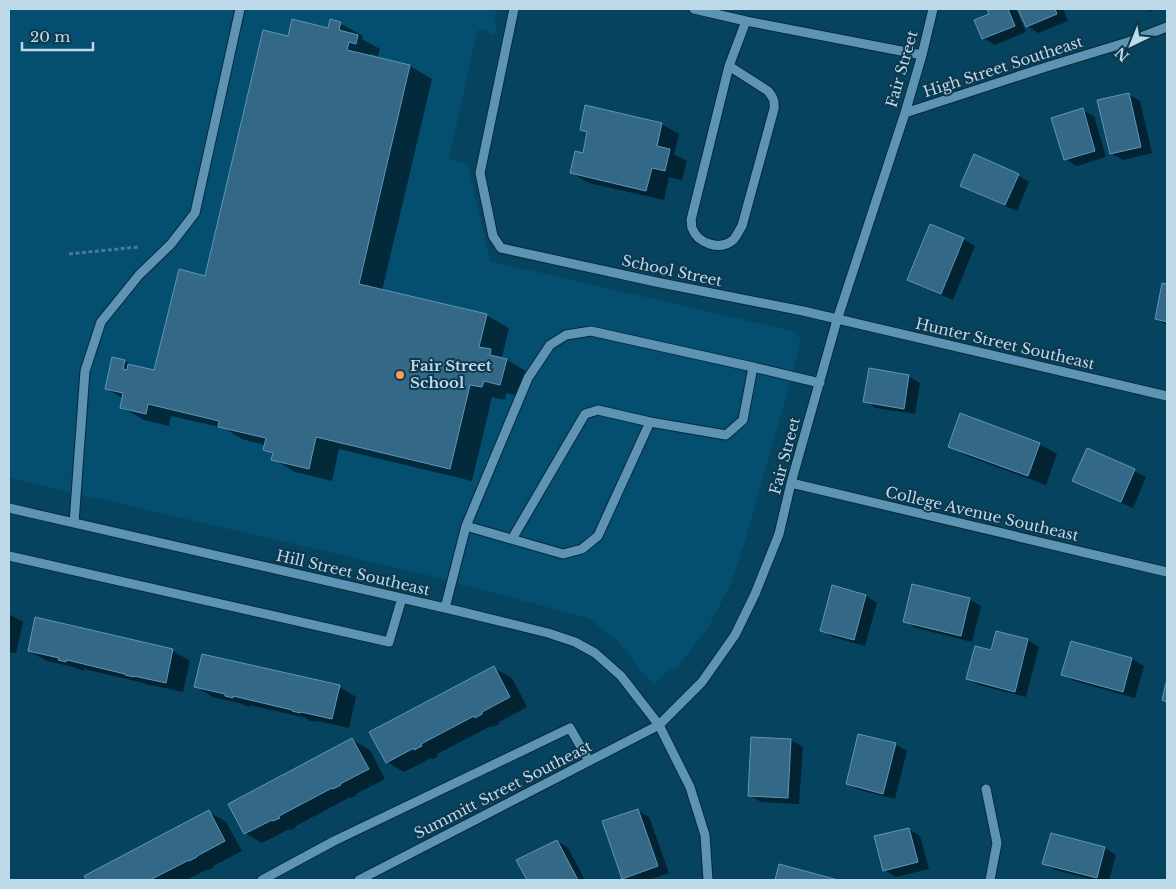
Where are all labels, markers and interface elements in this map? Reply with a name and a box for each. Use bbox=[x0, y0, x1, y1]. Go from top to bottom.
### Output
scale bar bbox=[22, 20, 94, 52]
north arrow bbox=[1106, 20, 1156, 70]
text: 20 m bbox=[30, 27, 70, 46]
street label: Fair Street bbox=[881, 28, 922, 110]
street label: High Street Southeast bbox=[921, 32, 1085, 101]
text: N bbox=[1111, 43, 1133, 66]
street label: School Street bbox=[620, 251, 724, 290]
street label: Hunter Street Southeast bbox=[914, 314, 1097, 373]
place label: Fair Street School bbox=[410, 356, 492, 392]
marker: Fair Street School bbox=[394, 369, 406, 381]
street label: Fair Street bbox=[765, 415, 804, 497]
street label: College Avenue Southeast bbox=[884, 482, 1081, 545]
street label: Hill Street Southeast bbox=[274, 546, 432, 600]
street label: Summitt Street Southeast bbox=[411, 736, 595, 843]

